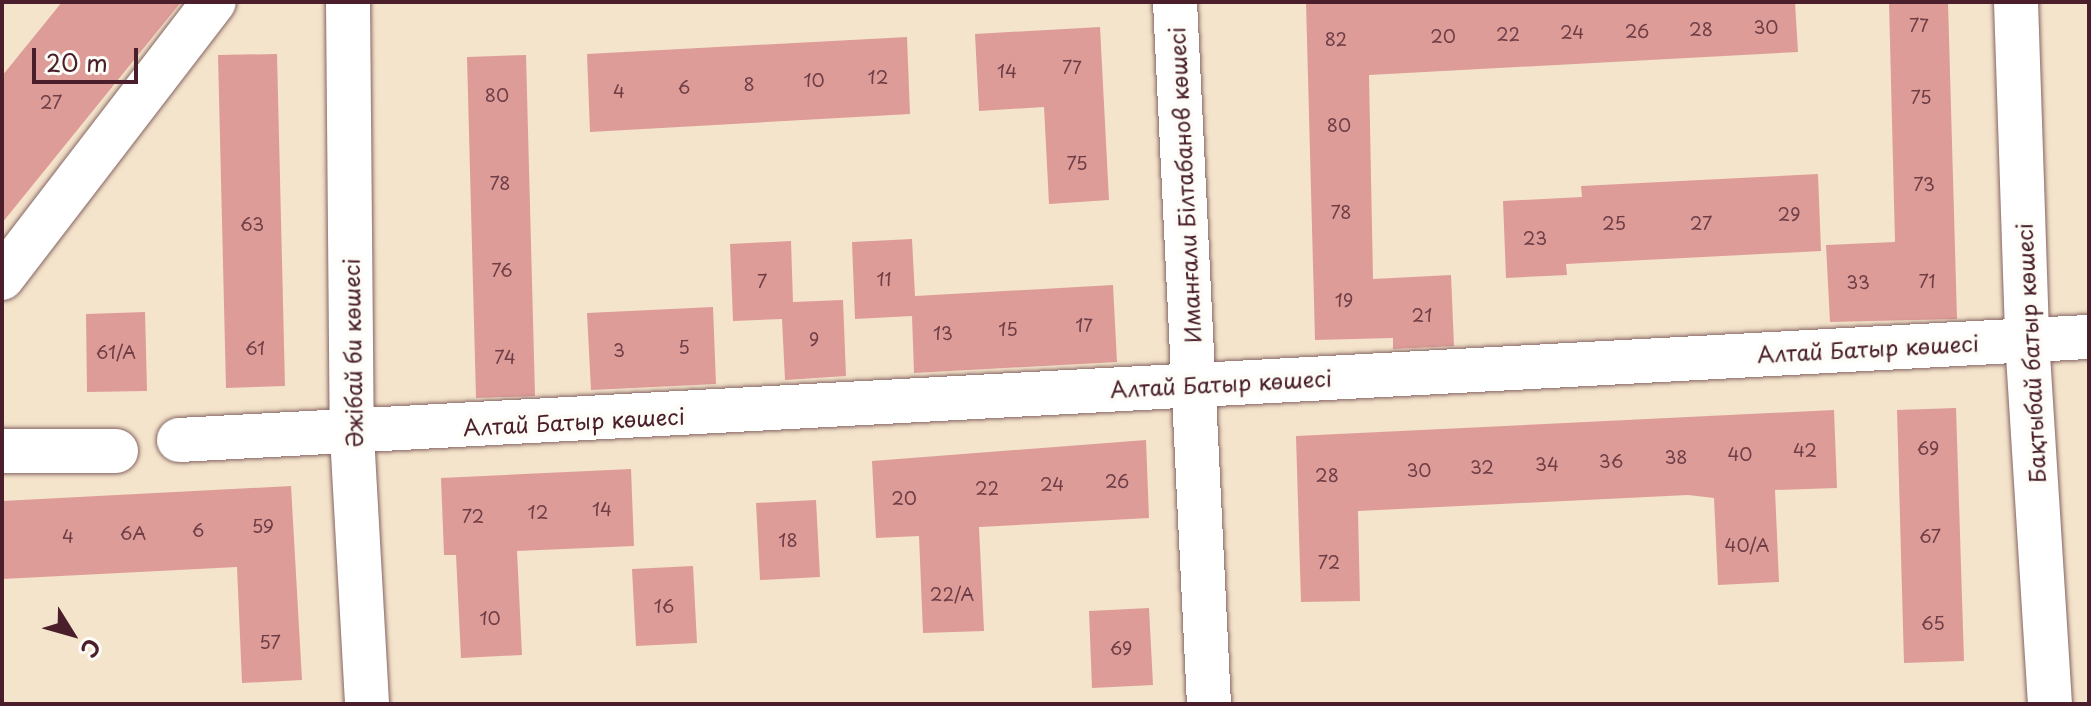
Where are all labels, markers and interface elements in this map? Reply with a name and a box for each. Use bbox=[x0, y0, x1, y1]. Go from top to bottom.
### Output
house number: 77 bbox=[1909, 14, 1929, 36]
house number: 30 bbox=[1753, 16, 1779, 38]
house number: 28 bbox=[1689, 18, 1713, 40]
house number: 26 bbox=[1625, 20, 1649, 42]
house number: 24 bbox=[1560, 21, 1584, 43]
house number: 22 bbox=[1496, 23, 1520, 45]
house number: 20 bbox=[1430, 25, 1456, 47]
street label: Иманғали Білтабанов көшесі bbox=[1163, 26, 1205, 344]
house number: 82 bbox=[1325, 28, 1347, 50]
scale bar bbox=[36, 32, 142, 82]
text: 20 m bbox=[46, 44, 108, 80]
house number: 77 bbox=[1062, 56, 1082, 78]
house number: 14 bbox=[997, 60, 1017, 82]
house number: 12 bbox=[868, 66, 888, 88]
house number: 10 bbox=[803, 69, 825, 91]
house number: 8 bbox=[743, 73, 755, 95]
house number: 6 bbox=[678, 76, 690, 98]
house number: 4 bbox=[613, 80, 625, 102]
house number: 80 bbox=[485, 84, 509, 106]
house number: 75 bbox=[1911, 86, 1931, 108]
house number: 27 bbox=[40, 91, 62, 113]
house number: 80 bbox=[1327, 114, 1351, 136]
house number: 75 bbox=[1067, 152, 1087, 174]
house number: 78 bbox=[490, 172, 510, 194]
house number: 73 bbox=[1913, 173, 1935, 195]
house number: 78 bbox=[1331, 201, 1351, 223]
house number: 29 bbox=[1778, 203, 1800, 225]
house number: 25 bbox=[1602, 212, 1626, 234]
house number: 27 bbox=[1690, 212, 1712, 234]
house number: 63 bbox=[240, 213, 264, 235]
street label: Бақтыбай батыр көшесі bbox=[2010, 222, 2050, 484]
house number: 23 bbox=[1523, 227, 1547, 249]
street label: Әжібай би көшесі bbox=[337, 257, 367, 449]
house number: 76 bbox=[491, 259, 513, 281]
house number: 11 bbox=[876, 268, 892, 290]
house number: 7 bbox=[757, 270, 767, 292]
house number: 71 bbox=[1919, 270, 1935, 292]
house number: 33 bbox=[1846, 271, 1870, 293]
house number: 19 bbox=[1335, 289, 1353, 311]
house number: 21 bbox=[1412, 304, 1432, 326]
house number: 17 bbox=[1075, 314, 1093, 336]
house number: 15 bbox=[998, 318, 1018, 340]
house number: 13 bbox=[933, 322, 953, 344]
house number: 9 bbox=[809, 328, 819, 350]
street label: Алтай Батыр көшесі bbox=[1757, 329, 1979, 367]
house number: 5 bbox=[678, 336, 690, 358]
house number: 61 bbox=[245, 337, 265, 359]
house number: 3 bbox=[613, 339, 625, 361]
house number: 61/А bbox=[96, 341, 136, 363]
house number: 74 bbox=[494, 346, 516, 368]
street label: Алтай Батыр көшесі bbox=[1110, 364, 1332, 402]
street label: Алтай Батыр көшесі bbox=[463, 402, 685, 440]
house number: 69 bbox=[1917, 437, 1939, 459]
house number: 42 bbox=[1793, 439, 1817, 461]
house number: 40 bbox=[1727, 443, 1753, 465]
house number: 38 bbox=[1664, 446, 1688, 468]
house number: 36 bbox=[1599, 450, 1623, 472]
house number: 34 bbox=[1535, 453, 1559, 475]
house number: 32 bbox=[1470, 456, 1494, 478]
house number: 30 bbox=[1406, 459, 1432, 481]
house number: 28 bbox=[1315, 464, 1339, 486]
house number: 26 bbox=[1105, 470, 1129, 492]
house number: 24 bbox=[1040, 473, 1064, 495]
house number: 22 bbox=[975, 477, 999, 499]
house number: 20 bbox=[891, 487, 917, 509]
house number: 14 bbox=[592, 498, 612, 520]
house number: 12 bbox=[528, 501, 548, 523]
house number: 72 bbox=[462, 505, 484, 527]
house number: 59 bbox=[252, 515, 274, 537]
house number: 6 bbox=[192, 519, 204, 541]
house number: 6А bbox=[120, 522, 146, 544]
house number: 4 bbox=[62, 525, 74, 547]
house number: 67 bbox=[1919, 525, 1941, 547]
house number: 18 bbox=[778, 529, 798, 551]
house number: 40/А bbox=[1724, 534, 1770, 556]
house number: 72 bbox=[1318, 551, 1340, 573]
house number: 22/А bbox=[930, 583, 974, 605]
north arrow bbox=[32, 594, 112, 674]
house number: 16 bbox=[654, 595, 674, 617]
house number: 10 bbox=[479, 607, 501, 629]
house number: 65 bbox=[1921, 612, 1945, 634]
house number: 57 bbox=[259, 631, 281, 653]
text: С bbox=[73, 632, 110, 665]
house number: 69 bbox=[1110, 637, 1132, 659]

